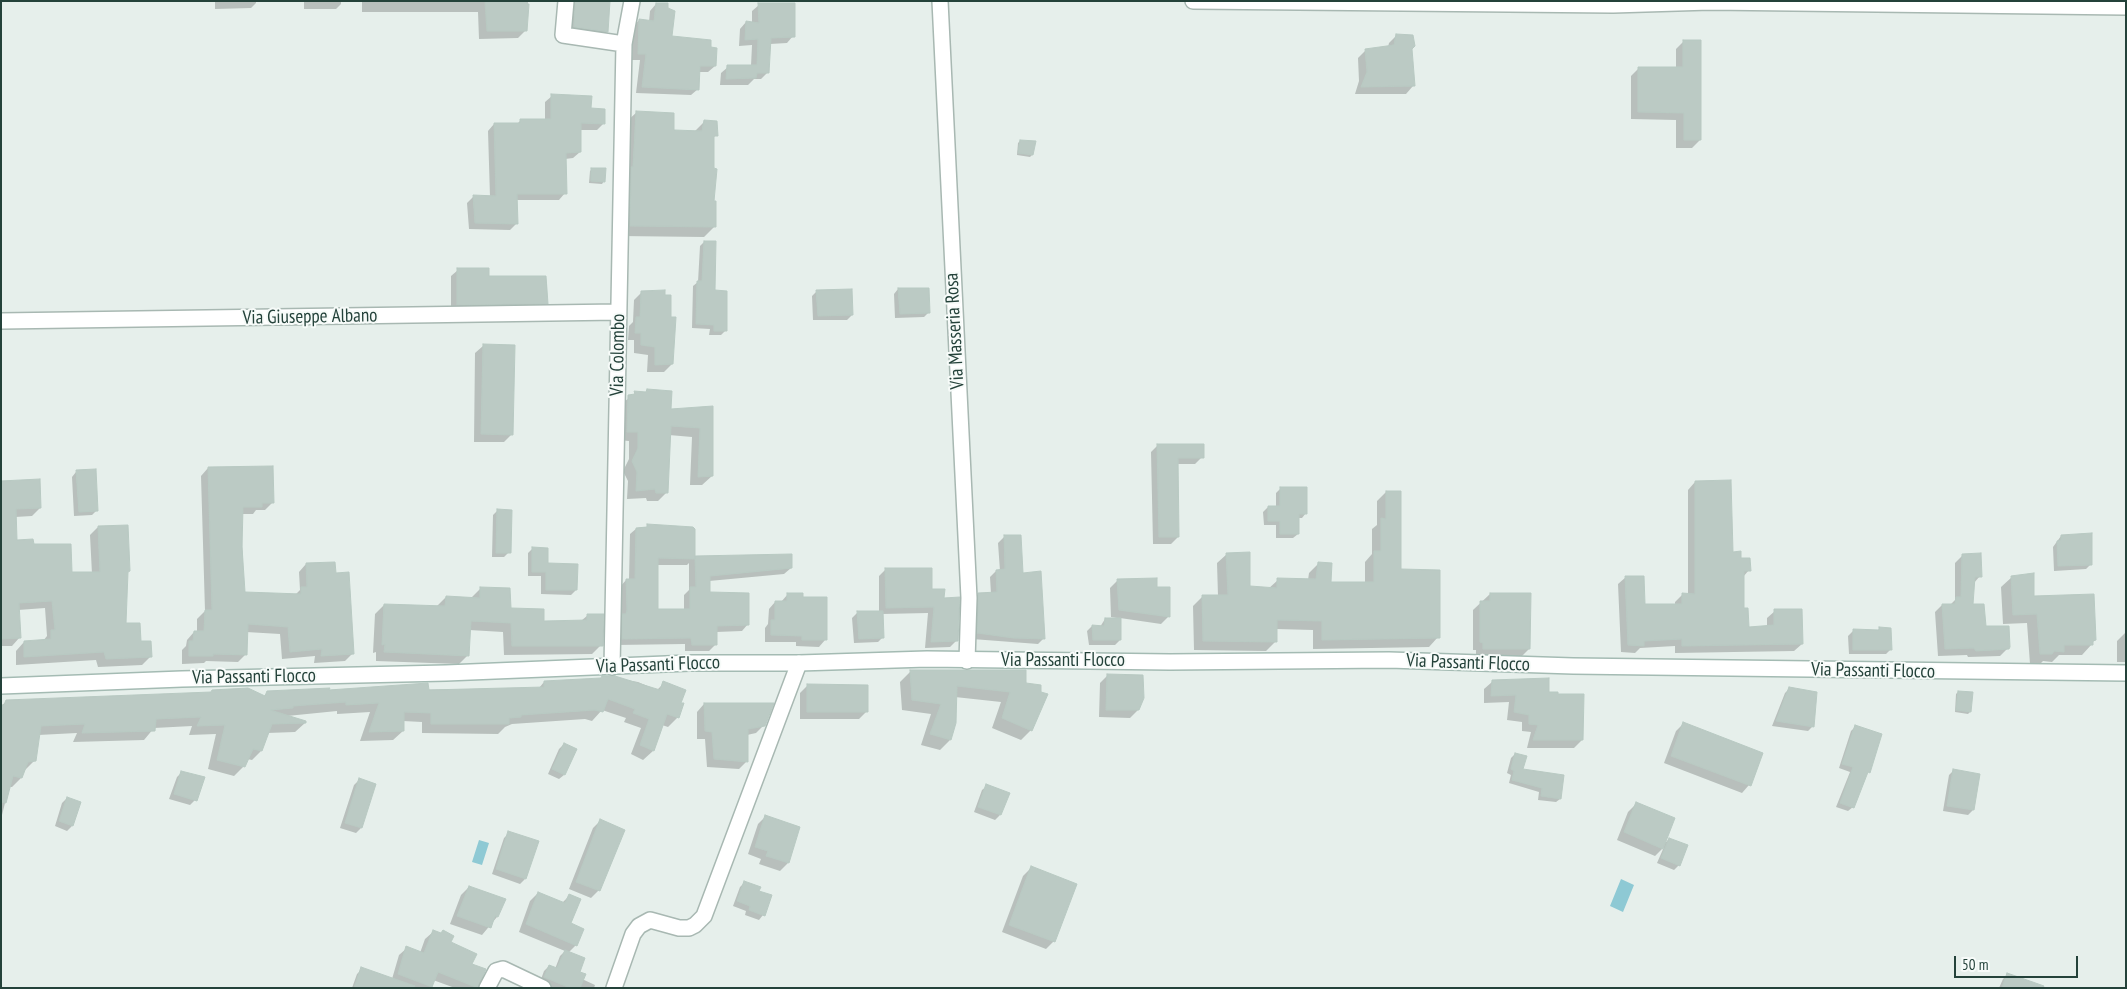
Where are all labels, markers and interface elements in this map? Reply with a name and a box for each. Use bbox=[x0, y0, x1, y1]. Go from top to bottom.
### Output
street label: Via Masseria Rosa bbox=[941, 272, 969, 390]
street label: Via Giuseppe Albano bbox=[242, 304, 378, 330]
street label: Via Colombo bbox=[606, 314, 630, 396]
street label: Via Passanti Flocco bbox=[1406, 649, 1530, 677]
street label: Via Passanti Flocco bbox=[1001, 650, 1125, 672]
street label: Via Passanti Flocco bbox=[596, 651, 720, 679]
street label: Via Passanti Flocco bbox=[1811, 659, 1935, 683]
street label: Via Passanti Flocco bbox=[192, 665, 316, 689]
scale bar bbox=[1957, 946, 2081, 978]
text: 50 m bbox=[1962, 955, 1988, 974]

